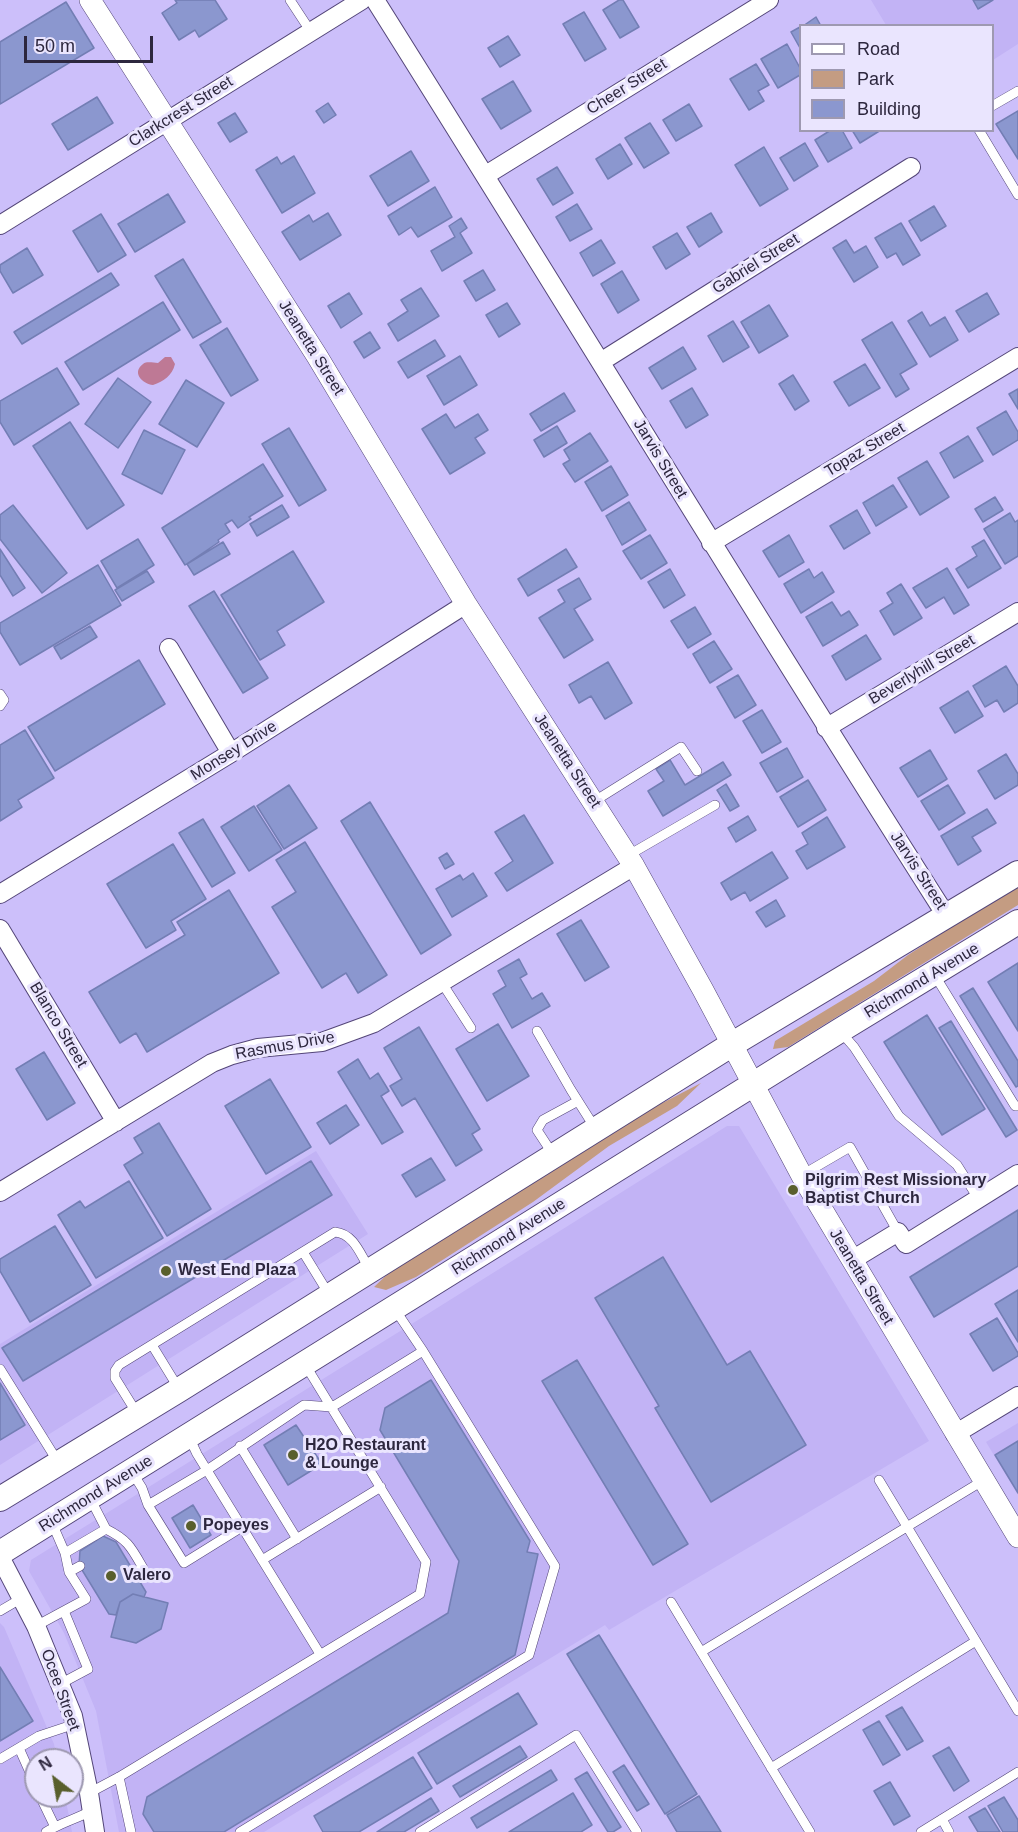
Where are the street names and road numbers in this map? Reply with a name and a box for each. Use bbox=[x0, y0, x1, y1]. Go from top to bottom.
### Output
street label: Cheer Street bbox=[583, 55, 671, 119]
street label: Clarkcrest Street bbox=[125, 72, 237, 152]
street label: Gabriel Street bbox=[709, 230, 803, 298]
street label: Jeanetta Street bbox=[274, 297, 348, 399]
street label: Jarvis Street bbox=[629, 416, 691, 502]
street label: Topaz Street bbox=[822, 419, 908, 481]
street label: Beverlyhill Street bbox=[866, 631, 978, 709]
street label: Jeanetta Street bbox=[529, 710, 605, 812]
street label: Monsey Drive bbox=[187, 717, 281, 785]
street label: Jarvis Street bbox=[886, 828, 950, 914]
street label: Richmond Avenue bbox=[861, 939, 983, 1023]
street label: Blanco Street bbox=[25, 979, 91, 1071]
street label: Rasmus Drive bbox=[234, 1028, 336, 1064]
street label: Richmond Avenue bbox=[449, 1194, 569, 1280]
street label: Jeanetta Street bbox=[825, 1226, 897, 1328]
street label: Richmond Avenue bbox=[36, 1451, 156, 1537]
street label: Ocee Street bbox=[36, 1647, 84, 1733]

